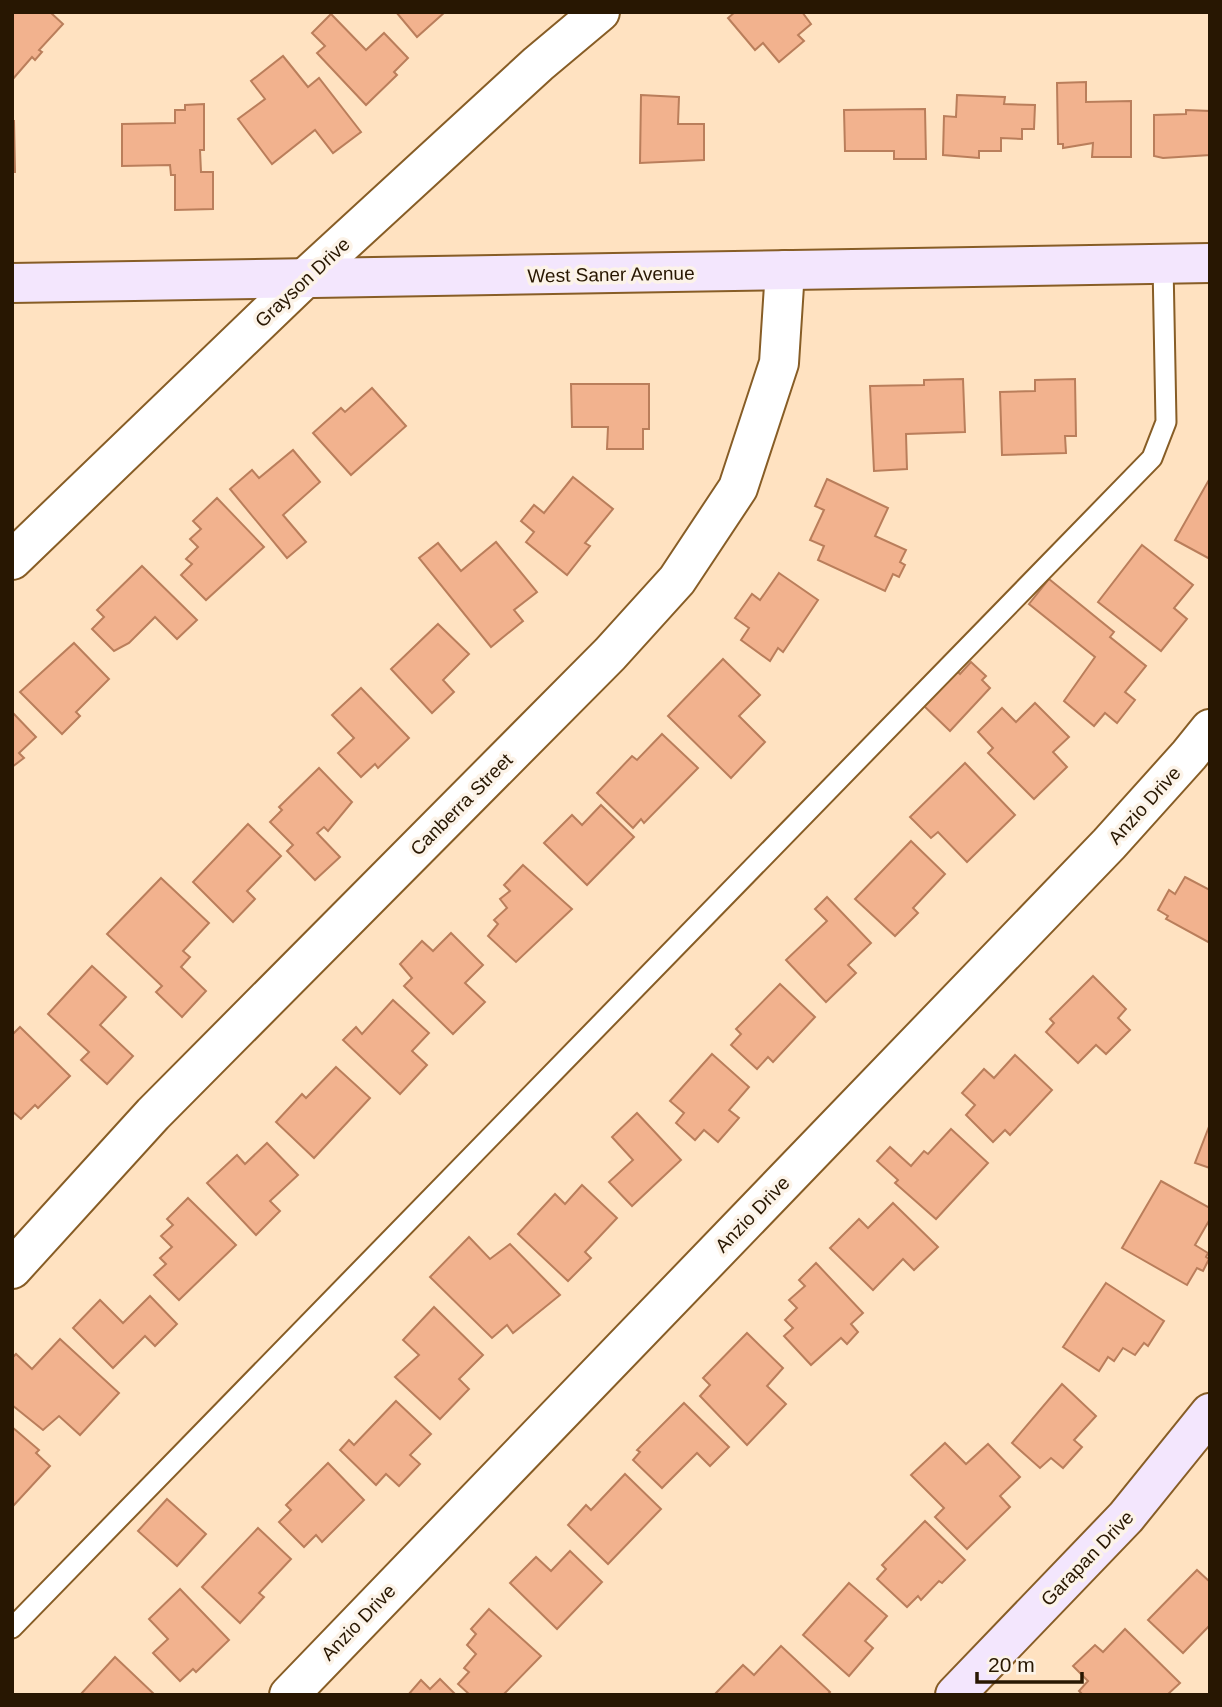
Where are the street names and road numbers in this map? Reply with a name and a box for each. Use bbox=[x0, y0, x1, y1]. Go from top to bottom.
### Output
street label: Grayson Drive bbox=[251, 233, 354, 331]
street label: West Saner Avenue bbox=[527, 263, 695, 286]
street label: Canberra Street bbox=[406, 749, 517, 860]
street label: Anzio Drive bbox=[1104, 762, 1185, 848]
street label: Anzio Drive bbox=[711, 1172, 794, 1257]
street label: Garapan Drive bbox=[1037, 1507, 1138, 1610]
street label: Anzio Drive bbox=[317, 1580, 400, 1665]

